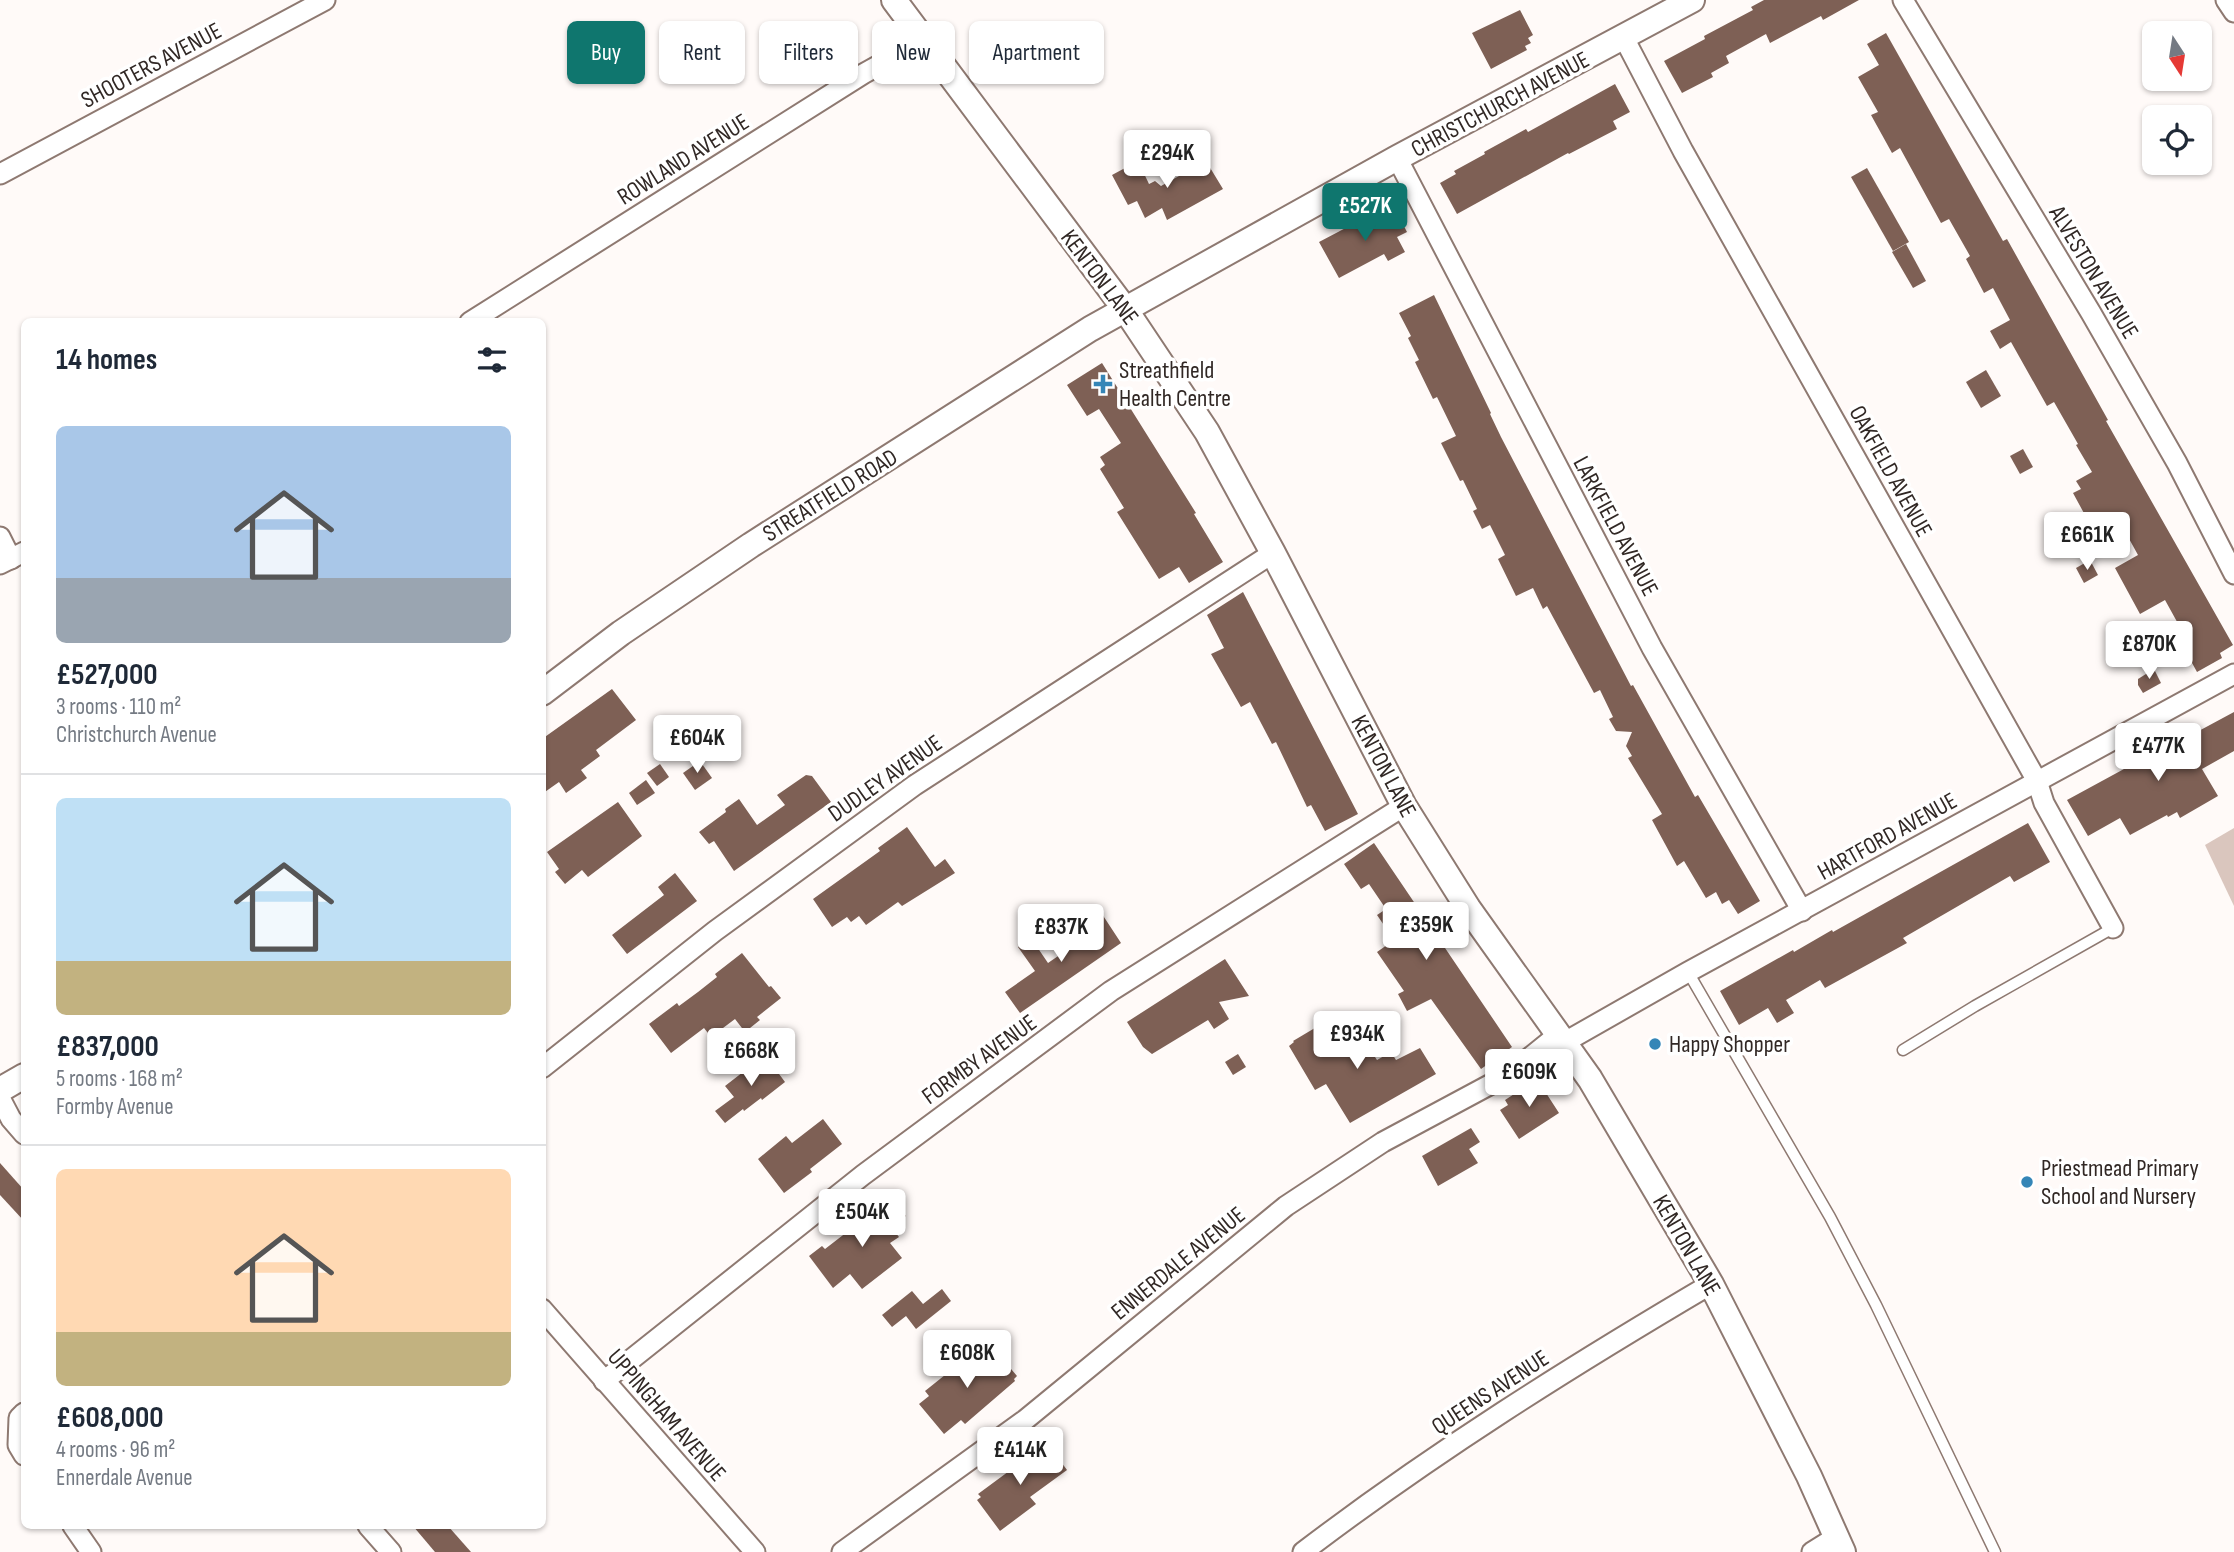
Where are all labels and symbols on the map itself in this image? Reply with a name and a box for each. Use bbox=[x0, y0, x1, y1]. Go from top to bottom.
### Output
street label: SHOOTERS AVENUE bbox=[76, 16, 226, 115]
north arrow bbox=[2142, 21, 2212, 91]
street label: CHRISTCHURCH AVENUE bbox=[1406, 45, 1594, 164]
street label: ROWLAND AVENUE bbox=[612, 107, 754, 211]
pin: £294K bbox=[1118, 130, 1216, 190]
pin: £527K bbox=[1316, 184, 1414, 243]
street label: ALVESTON AVENUE bbox=[2042, 200, 2145, 344]
street label: KENTON LANE bbox=[1054, 224, 1145, 331]
place label: Streathfield Health Centre bbox=[1119, 356, 1231, 413]
marker: Streathfield Health Centre bbox=[1093, 374, 1113, 394]
street label: OAKFIELD AVENUE bbox=[1843, 400, 1939, 542]
street label: STREATFIELD ROAD bbox=[758, 443, 903, 548]
street label: LARKFIELD AVENUE bbox=[1567, 451, 1665, 601]
pin: £661K bbox=[2038, 512, 2136, 572]
pin: £870K bbox=[2100, 622, 2198, 681]
street label: KENTON LANE bbox=[1345, 710, 1423, 822]
pin: £604K bbox=[648, 716, 746, 775]
pin: £477K bbox=[2109, 724, 2207, 783]
street label: DUDLEY AVENUE bbox=[823, 729, 948, 828]
street label: HARTFORD AVENUE bbox=[1812, 786, 1962, 887]
pin: £359K bbox=[1377, 902, 1475, 962]
pin: £837K bbox=[1012, 904, 1110, 964]
street label: FORMBY AVENUE bbox=[916, 1008, 1042, 1111]
pin: £934K bbox=[1308, 1012, 1406, 1071]
pin: £668K bbox=[702, 1028, 800, 1088]
place label: Happy Shopper bbox=[1669, 1030, 1790, 1059]
marker: Happy Shopper bbox=[1647, 1036, 1663, 1052]
pin: £609K bbox=[1480, 1050, 1578, 1109]
place label: Priestmead Primary School and Nursery bbox=[2041, 1154, 2199, 1211]
marker: Priestmead Primary School and Nursery bbox=[2019, 1174, 2035, 1190]
pin: £504K bbox=[813, 1190, 911, 1249]
street label: KENTON LANE bbox=[1646, 1190, 1727, 1301]
street label: ENNERDALE AVENUE bbox=[1105, 1201, 1251, 1326]
pin: £608K bbox=[918, 1330, 1016, 1390]
street label: UPPINGHAM AVENUE bbox=[601, 1343, 732, 1488]
street label: QUEENS AVENUE bbox=[1426, 1344, 1554, 1441]
pin: £414K bbox=[971, 1428, 1069, 1487]

